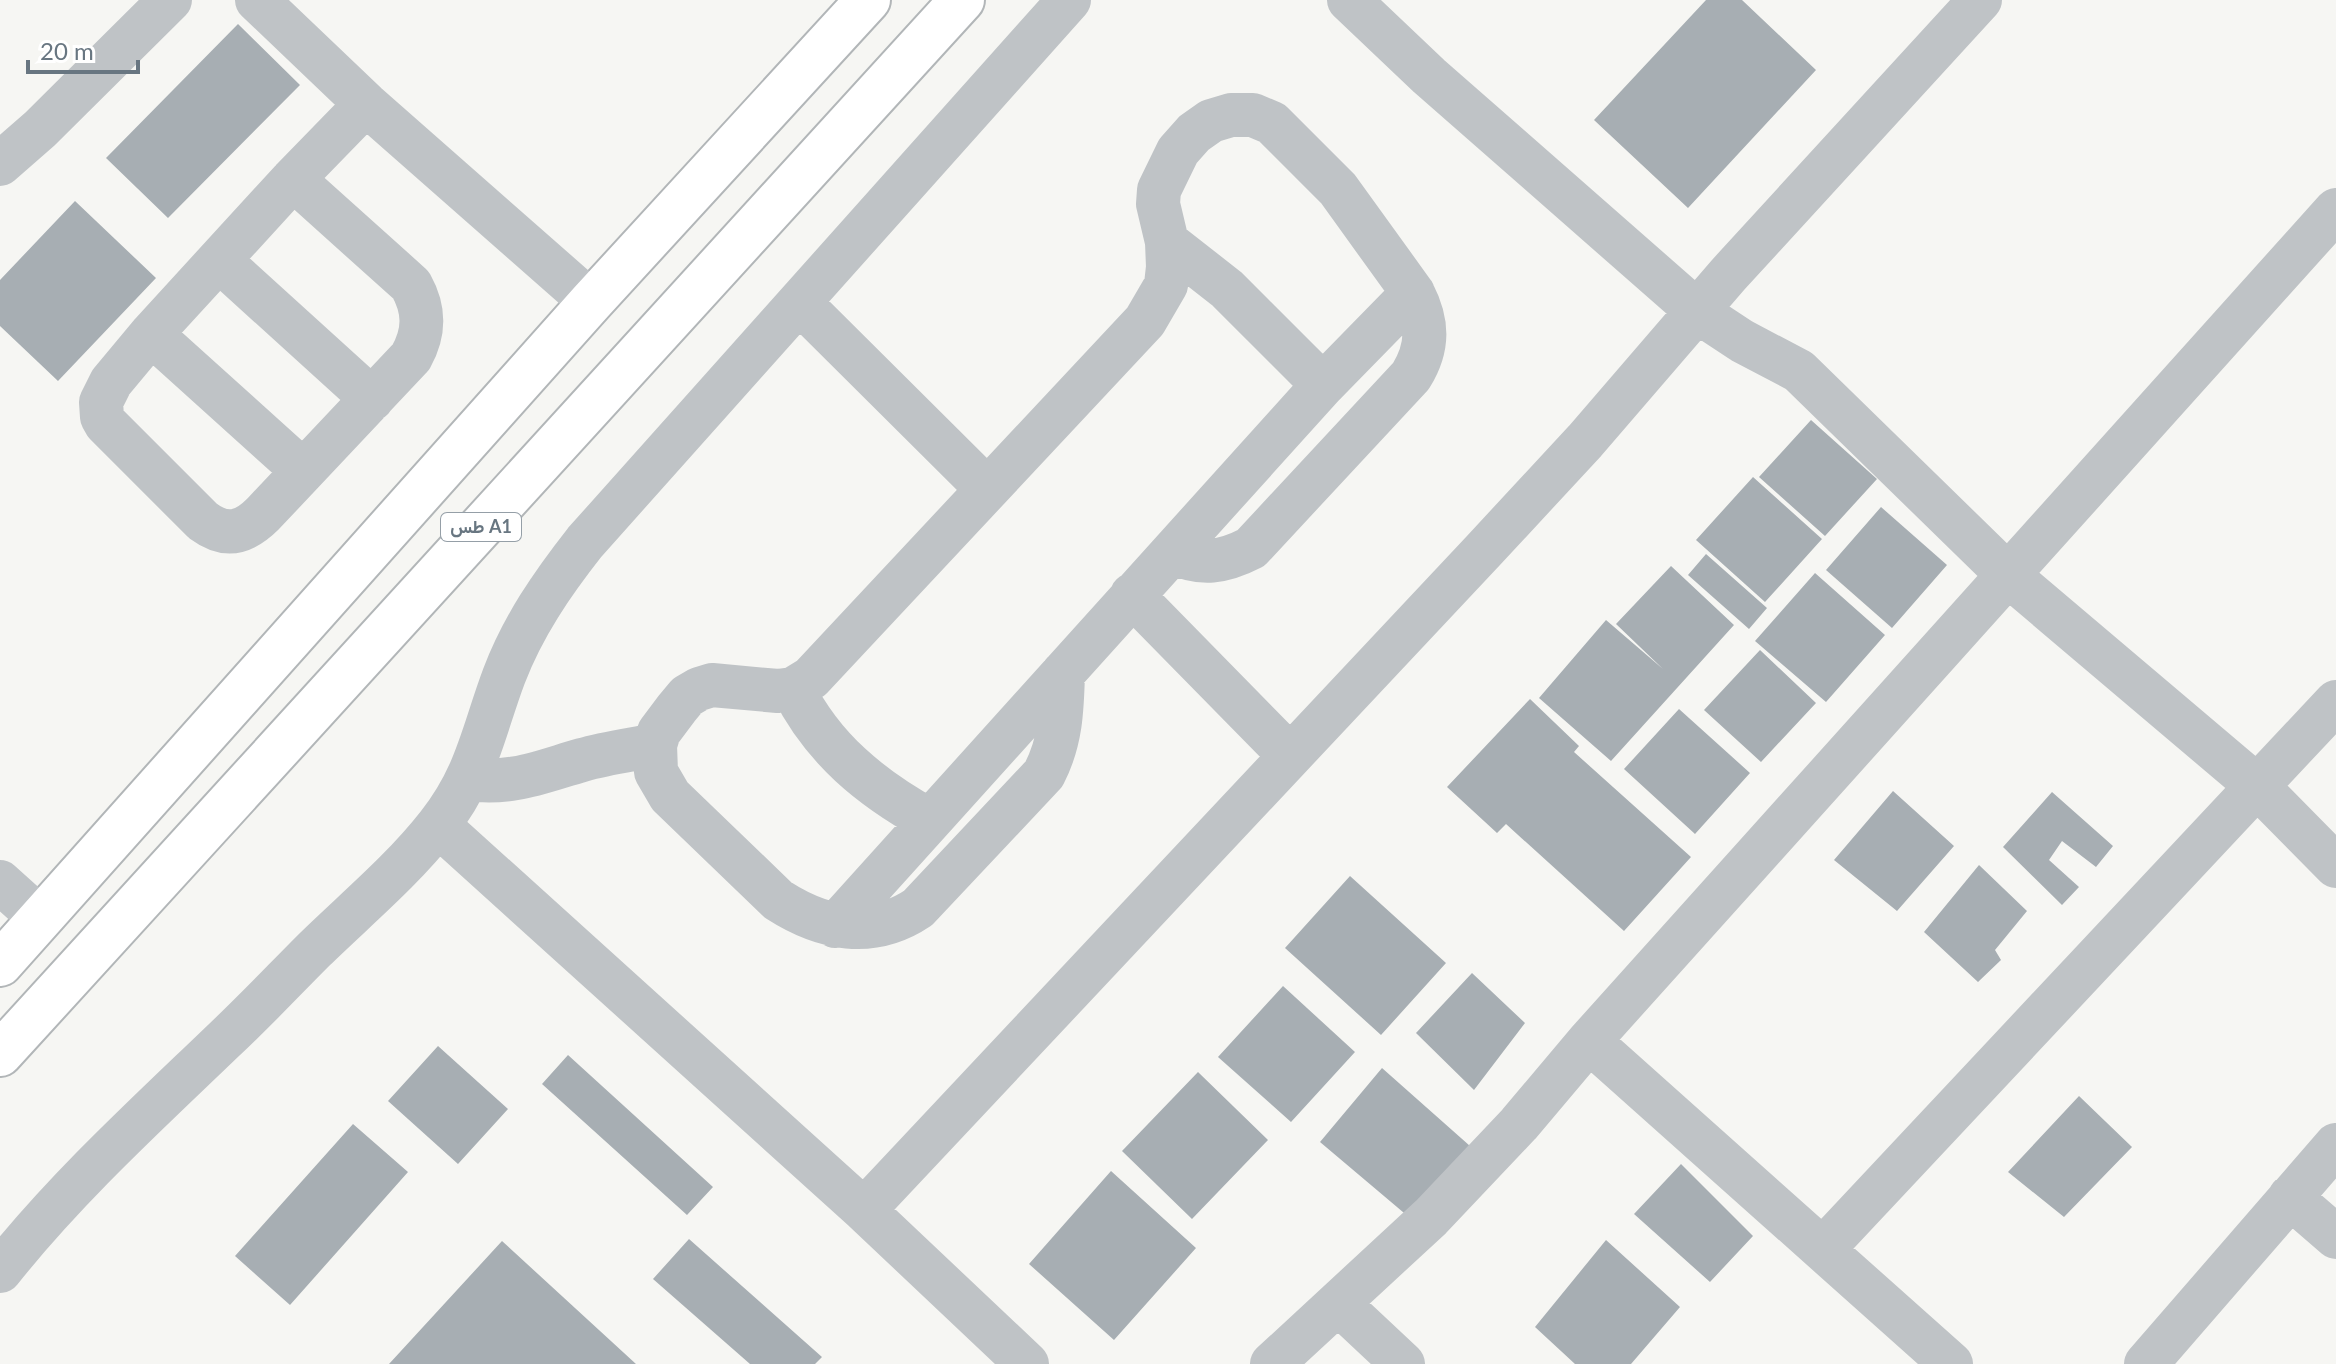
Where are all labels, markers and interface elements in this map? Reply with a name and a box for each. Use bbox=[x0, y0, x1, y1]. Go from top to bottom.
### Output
scale bar bbox=[28, 24, 138, 74]
text: 20 m bbox=[40, 36, 94, 65]
road number: طس A1 bbox=[441, 513, 521, 541]

